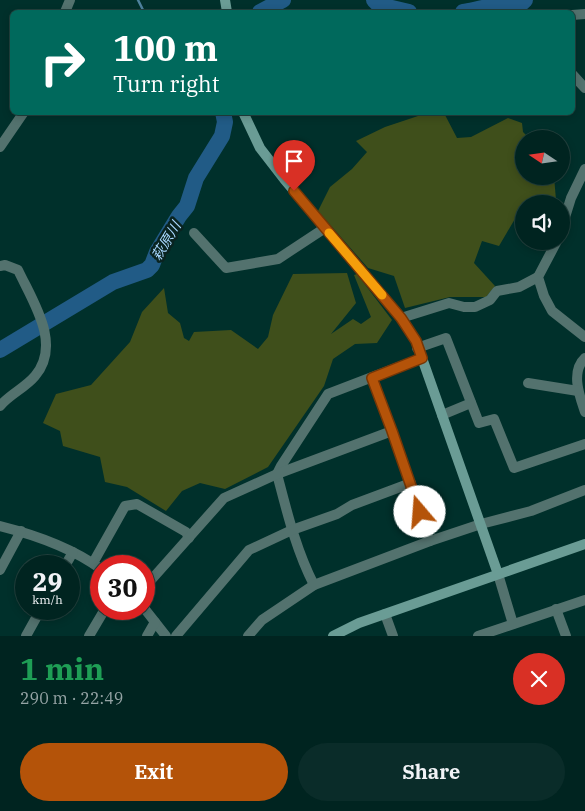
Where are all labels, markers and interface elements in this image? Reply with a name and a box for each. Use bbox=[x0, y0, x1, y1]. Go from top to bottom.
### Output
text: 100 m bbox=[113, 25, 218, 71]
icon: right bbox=[30, 30, 95, 95]
text: Turn right bbox=[113, 69, 220, 98]
north arrow bbox=[515, 130, 570, 185]
map controls bbox=[515, 130, 570, 250]
pin bbox=[273, 140, 315, 191]
icon: arrive bbox=[280, 147, 308, 175]
button: sound bbox=[515, 195, 570, 250]
water label: 萩原川 bbox=[147, 217, 186, 264]
position arrow bbox=[393, 485, 445, 537]
speed limit sign: 30 bbox=[90, 555, 155, 620]
text: 29 bbox=[32, 565, 63, 598]
text: km/h bbox=[32, 592, 63, 607]
text: 1 min bbox=[20, 649, 104, 688]
button: close bbox=[513, 653, 565, 705]
text: 290 m · 22:49 bbox=[20, 688, 123, 708]
button: Exit bbox=[20, 743, 288, 801]
button: Share bbox=[298, 743, 565, 801]

